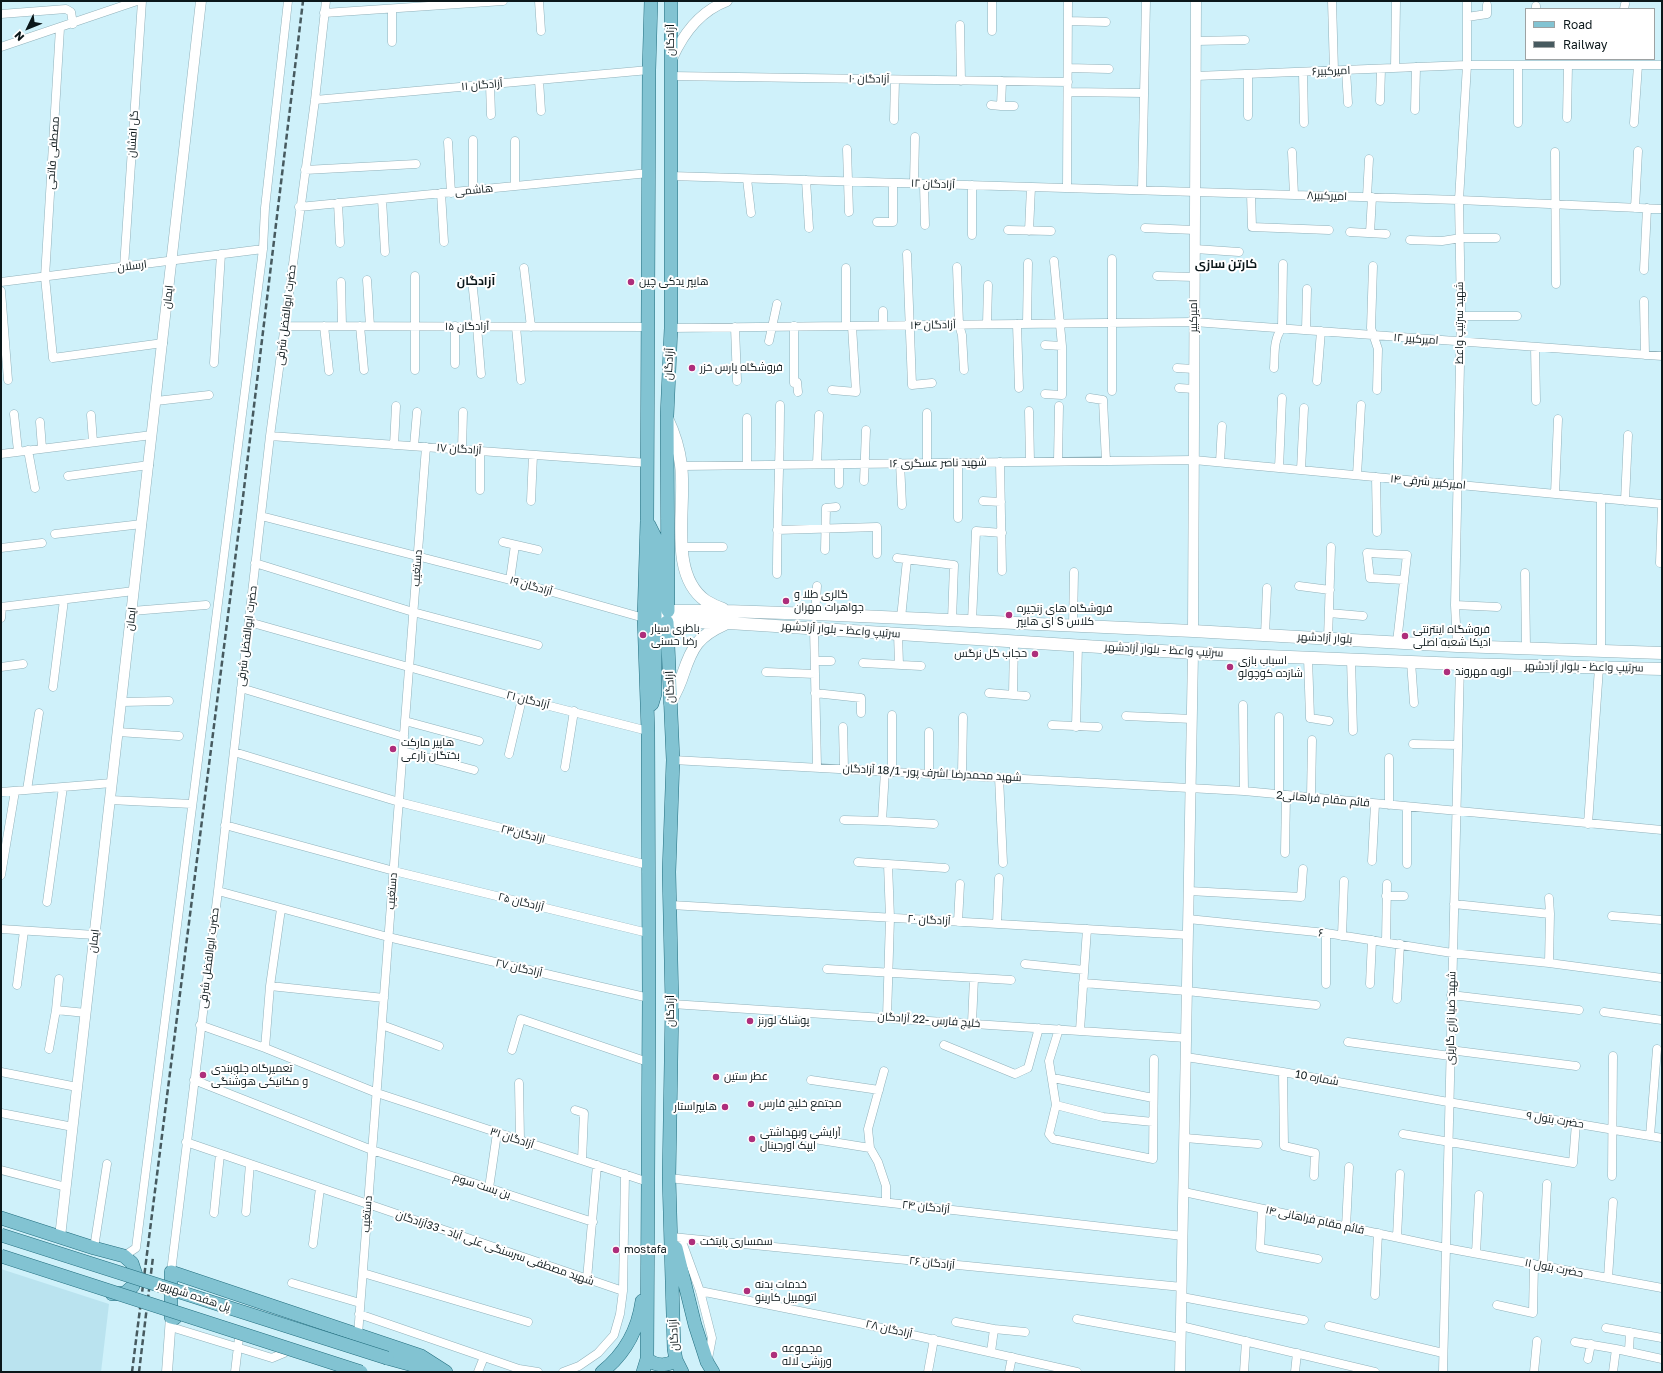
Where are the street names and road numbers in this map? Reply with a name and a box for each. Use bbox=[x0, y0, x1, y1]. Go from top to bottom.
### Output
street label: آزادگان bbox=[664, 24, 678, 56]
street label: امیرکبیر۶ bbox=[1312, 64, 1350, 78]
street label: ۱۰ آزادگان bbox=[848, 72, 890, 86]
street label: ۱۱ آزادگان bbox=[461, 77, 503, 93]
street label: گل افشان bbox=[125, 110, 141, 158]
street label: مصطفی فاتحی bbox=[44, 116, 62, 190]
street label: ۱۲ آزادگان bbox=[911, 177, 955, 191]
street label: هاشمی bbox=[454, 181, 494, 199]
street label: امیرکبیر۸ bbox=[1307, 189, 1347, 203]
street label: ارسلان bbox=[116, 258, 148, 274]
street label: حضرت ابوالفضل شرقی bbox=[273, 264, 299, 366]
street label: شهید سرتیپ واعظ bbox=[1453, 282, 1467, 364]
street label: ایمان bbox=[160, 284, 176, 310]
street label: امیرکبیر bbox=[1187, 299, 1201, 333]
street label: ۱۴ آزادگان bbox=[910, 318, 956, 332]
street label: ۱۵ آزادگان bbox=[445, 320, 489, 334]
street label: امیرکبیر ۱۲ bbox=[1393, 331, 1439, 347]
street label: آزادگان bbox=[662, 348, 676, 380]
street label: ۱۷ آزادگان bbox=[436, 441, 482, 457]
street label: ۱۶ شهید ناصر عسگری bbox=[889, 456, 987, 470]
street label: ۱۴ امیرکبیر شرقی bbox=[1390, 472, 1466, 492]
street label: دستغیب bbox=[409, 549, 425, 587]
street label: ۱۹ آزادگان bbox=[508, 574, 554, 598]
street label: حضرت ابوالفضل شرقی bbox=[234, 585, 260, 687]
street label: ایمان bbox=[123, 606, 139, 632]
street label: سرتیپ واعظ - بلوار آزادشهر bbox=[781, 619, 901, 641]
street label: بلوار آزادشهر bbox=[1297, 630, 1353, 646]
street label: سرتیپ واعظ - بلوار آزادشهر bbox=[1104, 640, 1224, 660]
street label: سرتیپ واعظ - بلوار آزادشهر bbox=[1524, 659, 1644, 675]
street label: آزادگان bbox=[663, 671, 677, 703]
street label: ۲۱ آزادگان bbox=[505, 688, 551, 712]
street label: شهید محمدرضا اشرف پور- 18/1 آزادگان bbox=[842, 762, 1022, 784]
street label: 2قائم مقام فراهانی bbox=[1276, 788, 1370, 810]
street label: ۲۳ازادگان bbox=[499, 822, 547, 846]
street label: دستغیب bbox=[384, 872, 400, 910]
street label: ۲۵ آزادگان bbox=[497, 890, 545, 914]
street label: حضرت ابوالفضل شرقی bbox=[196, 907, 222, 1009]
street label: ۲۰ آزادگان bbox=[907, 912, 951, 928]
street label: ۶ bbox=[1318, 926, 1324, 940]
street label: ایمان bbox=[86, 928, 102, 954]
street label: ۲۷ آزادگان bbox=[494, 956, 544, 980]
street label: شهید ضیا زارع گاریزی bbox=[1444, 971, 1458, 1065]
street label: آزادگان bbox=[664, 995, 678, 1027]
street label: خلیج فارس -22 آزادگان bbox=[877, 1010, 981, 1030]
street label: شماره 10 bbox=[1294, 1068, 1340, 1088]
street label: حضرت بتول ۹ bbox=[1525, 1109, 1585, 1131]
street label: ۳۱ آزادگان bbox=[488, 1125, 536, 1151]
street label: بن بست سوم bbox=[451, 1170, 513, 1202]
street label: دستغیب bbox=[359, 1195, 375, 1233]
street label: ۲۴ آزادگان bbox=[901, 1198, 951, 1216]
street label: ۱۴ قائم مقام فراهانی bbox=[1264, 1203, 1366, 1237]
street label: شهید مصطفی سرسنگی علی آباد - 33آزادگان bbox=[394, 1208, 596, 1288]
street label: ۲۶ آزادگان bbox=[908, 1254, 956, 1272]
street label: حضرت بتول ۱۱ bbox=[1524, 1256, 1584, 1280]
street label: پل هفده شهریور bbox=[156, 1278, 232, 1314]
street label: ۲۸ آزادگان bbox=[864, 1317, 914, 1341]
street label: آزادگان bbox=[667, 1319, 681, 1351]

